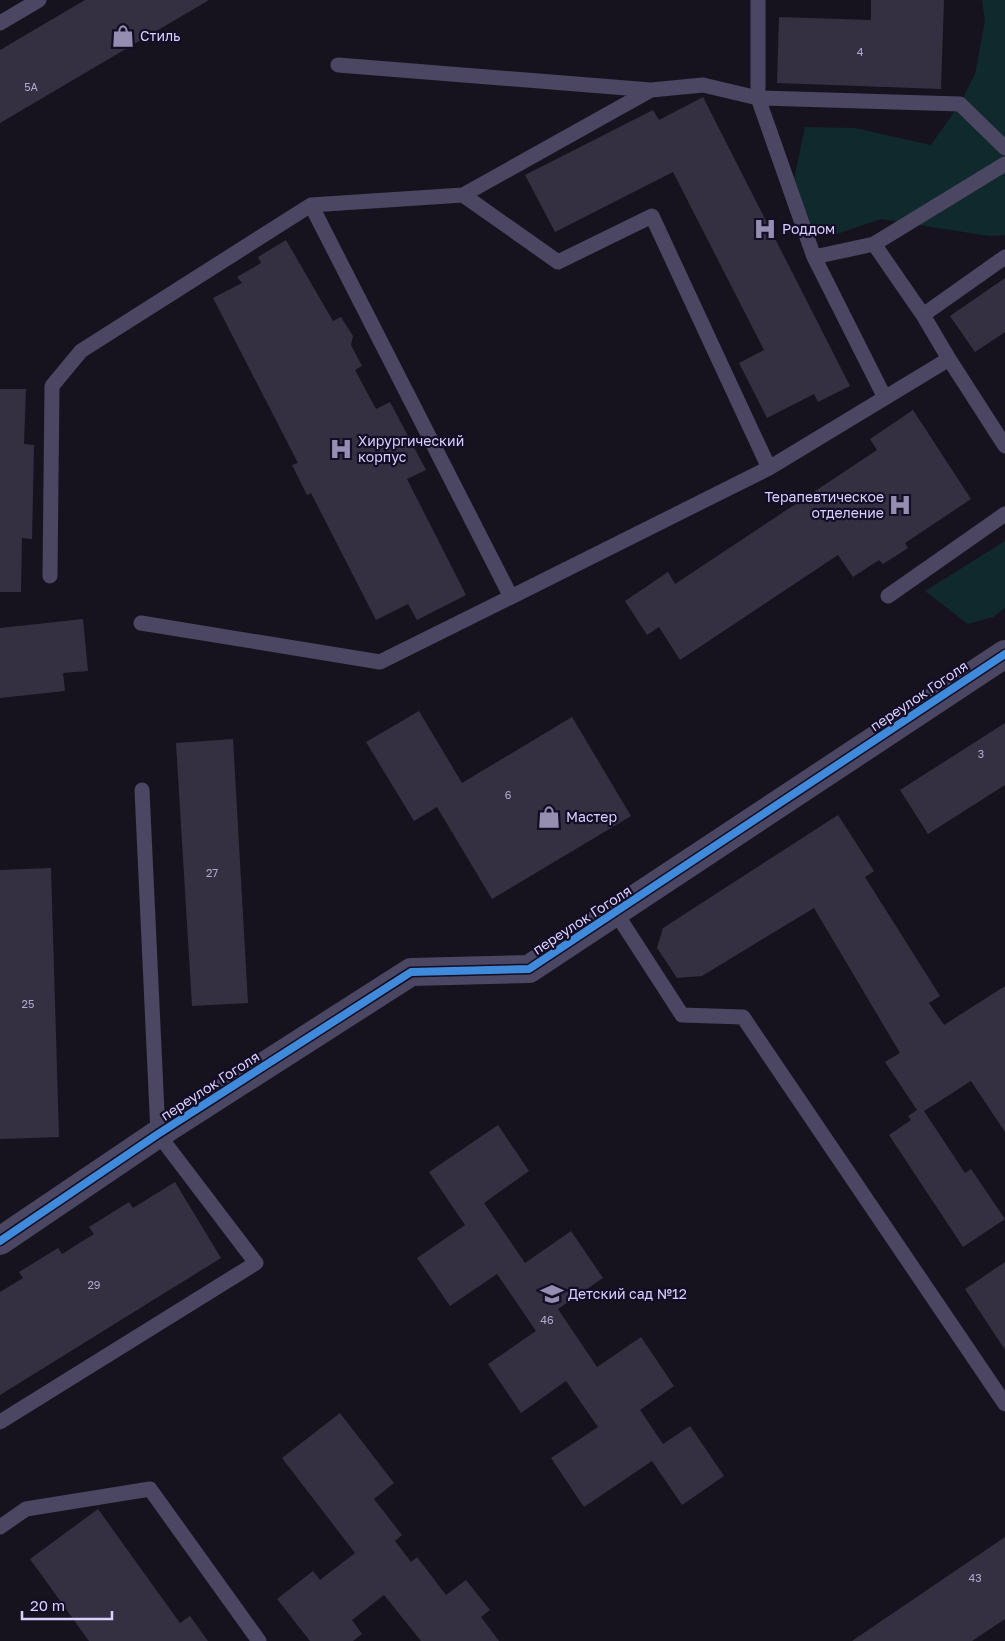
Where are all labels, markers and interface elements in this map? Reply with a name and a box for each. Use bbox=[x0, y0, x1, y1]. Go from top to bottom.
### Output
shop icon: Стиль bbox=[110, 23, 136, 49]
place label: Стиль bbox=[140, 27, 180, 44]
house number: 4 bbox=[857, 45, 864, 58]
house number: 5А bbox=[24, 80, 39, 93]
hospital icon: Роддом bbox=[752, 216, 778, 242]
place label: Роддом bbox=[782, 220, 835, 237]
place label: Хирургический корпус bbox=[358, 432, 464, 465]
hospital icon: Хирургический корпус bbox=[328, 436, 354, 462]
place label: Терапевтическое отделение bbox=[764, 488, 884, 521]
hospital icon: Терапевтическое отделение bbox=[887, 492, 913, 518]
street label: переулок Гоголя bbox=[867, 657, 971, 735]
house number: 3 bbox=[978, 747, 984, 760]
house number: 6 bbox=[505, 788, 512, 801]
shop icon: Мастер bbox=[536, 804, 562, 830]
place label: Мастер bbox=[566, 808, 617, 825]
house number: 27 bbox=[206, 866, 218, 879]
street label: переулок Гоголя bbox=[529, 881, 634, 958]
house number: 25 bbox=[22, 997, 34, 1010]
street label: переулок Гоголя bbox=[157, 1047, 262, 1124]
house number: 29 bbox=[87, 1278, 101, 1291]
school or university icon: Детский сад №12 bbox=[539, 1281, 565, 1307]
place label: Детский сад №12 bbox=[568, 1285, 687, 1302]
house number: 46 bbox=[540, 1313, 554, 1326]
house number: 43 bbox=[968, 1571, 982, 1584]
scale bar bbox=[22, 1588, 112, 1620]
text: 20 m bbox=[30, 1596, 65, 1614]

